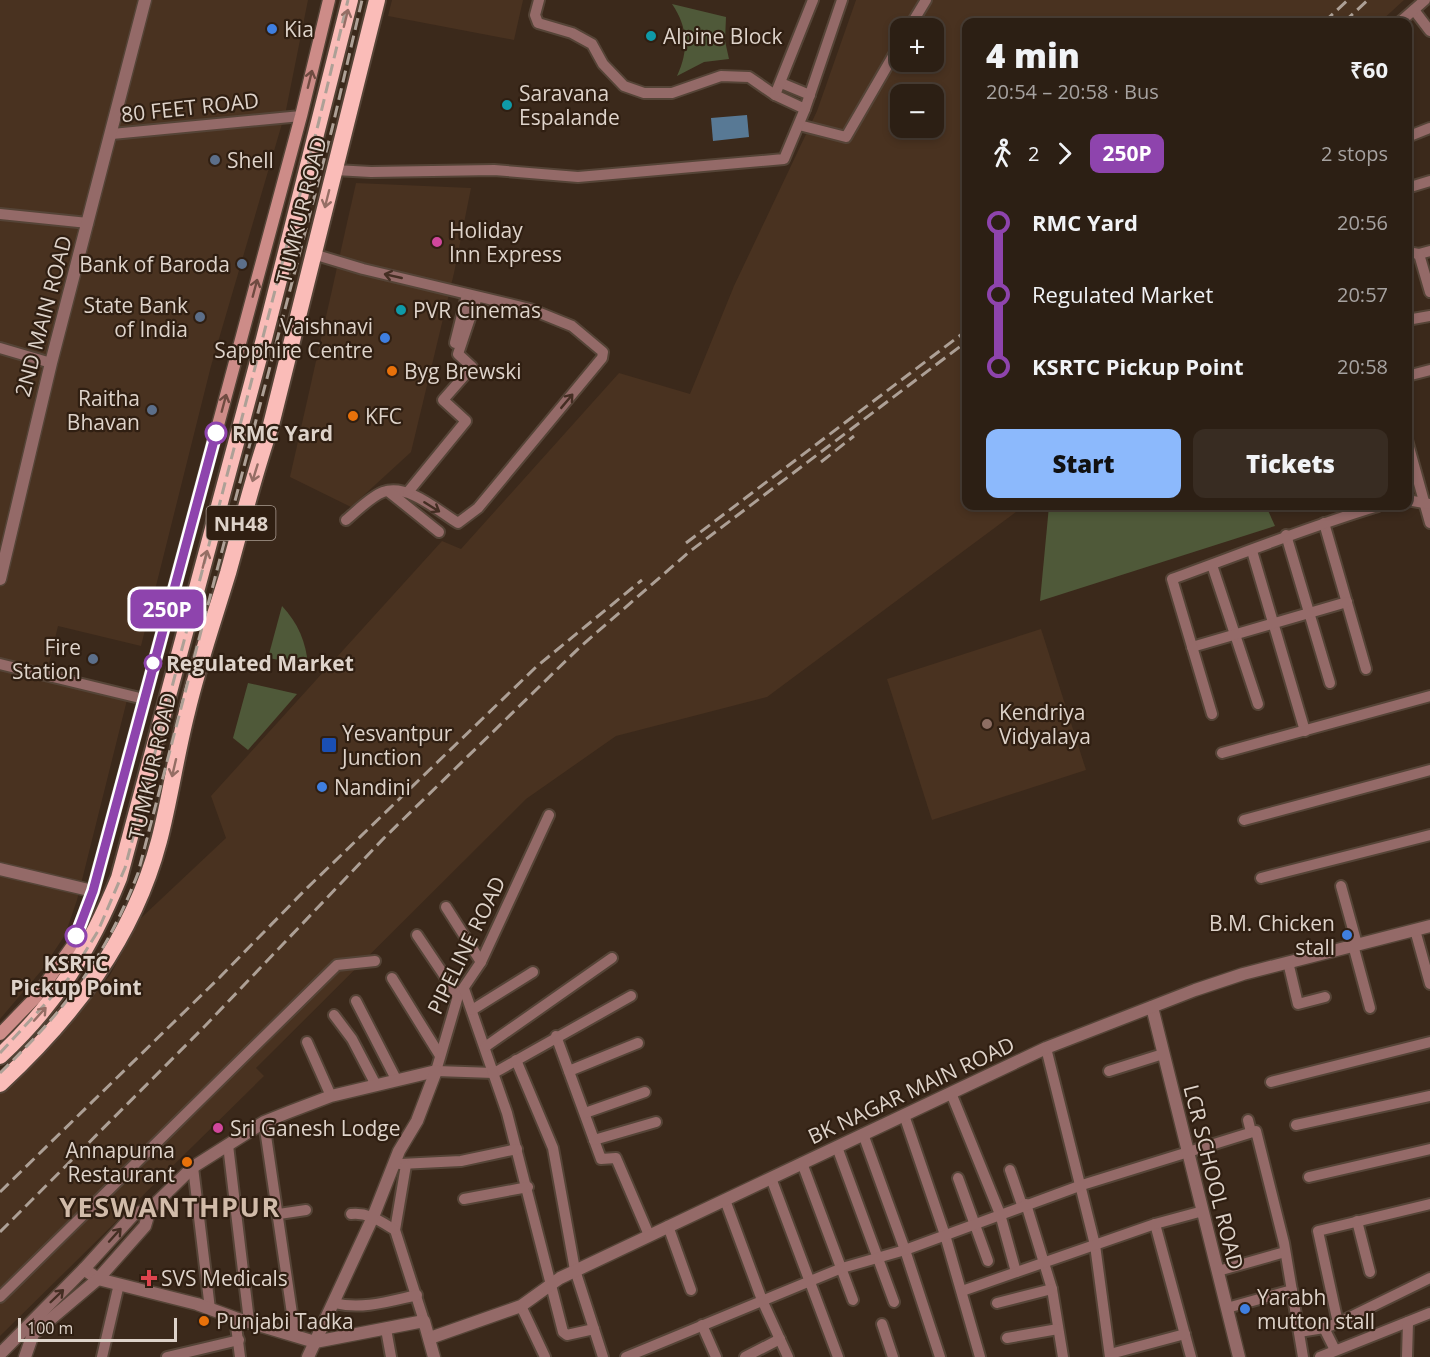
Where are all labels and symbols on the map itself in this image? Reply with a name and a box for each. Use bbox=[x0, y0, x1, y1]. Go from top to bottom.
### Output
one-way arrow bbox=[340, 9, 352, 28]
place label: Kia bbox=[284, 15, 314, 43]
marker: Kia bbox=[265, 22, 279, 36]
place label: Alpine Block bbox=[663, 22, 782, 50]
marker: Alpine Block bbox=[644, 29, 658, 43]
one-way arrow bbox=[304, 70, 316, 89]
place label: Saravana Espalande bbox=[519, 79, 620, 131]
street label: 80 FEET ROAD bbox=[120, 86, 260, 128]
marker: Saravana Espalande bbox=[500, 98, 514, 112]
street label: TUMKUR ROAD bbox=[269, 134, 333, 286]
place label: Shell bbox=[227, 146, 274, 174]
marker: Shell bbox=[208, 153, 222, 167]
one-way arrow bbox=[321, 190, 333, 209]
place label: Holiday Inn Express bbox=[449, 216, 562, 268]
street label: 2ND MAIN ROAD bbox=[8, 232, 78, 400]
marker: Holiday Inn Express bbox=[430, 235, 444, 249]
place label: Bank of Baroda bbox=[79, 250, 230, 278]
marker: Bank of Baroda bbox=[235, 257, 249, 271]
one-way arrow bbox=[384, 270, 403, 282]
one-way arrow bbox=[249, 279, 261, 298]
place label: State Bank of India bbox=[83, 291, 188, 343]
place label: PVR Cinemas bbox=[413, 296, 541, 324]
marker: PVR Cinemas bbox=[394, 303, 408, 317]
marker: State Bank of India bbox=[193, 310, 207, 324]
place label: Vaishnavi Sapphire Centre bbox=[214, 312, 373, 364]
marker: Vaishnavi Sapphire Centre bbox=[378, 331, 392, 345]
place label: Byg Brewski bbox=[404, 357, 522, 385]
marker: Byg Brewski bbox=[385, 364, 399, 378]
place label: Raitha Bhavan bbox=[67, 384, 140, 436]
one-way arrow bbox=[218, 394, 230, 413]
one-way arrow bbox=[560, 394, 574, 409]
place label: KFC bbox=[365, 402, 402, 430]
marker: Raitha Bhavan bbox=[145, 403, 159, 417]
marker: KFC bbox=[346, 409, 360, 423]
place label: RMC Yard bbox=[232, 419, 333, 447]
marker: RMC Yard bbox=[205, 422, 227, 444]
one-way arrow bbox=[249, 463, 260, 482]
one-way arrow bbox=[423, 502, 440, 514]
road number: NH48 bbox=[206, 506, 276, 540]
one-way arrow bbox=[200, 549, 212, 568]
line badge: 250P bbox=[125, 590, 209, 628]
place label: Fire Station bbox=[12, 633, 81, 685]
place label: Regulated Market bbox=[166, 649, 354, 677]
marker: Fire Station bbox=[86, 652, 100, 666]
marker: Regulated Market bbox=[144, 654, 162, 672]
street label: TUMKUR ROAD bbox=[121, 690, 183, 842]
place label: Kendriya Vidyalaya bbox=[999, 698, 1091, 750]
marker: Kendriya Vidyalaya bbox=[980, 717, 994, 731]
place label: Yesvantpur Junction bbox=[340, 719, 453, 771]
marker: Yesvantpur Junction bbox=[320, 736, 338, 754]
one-way arrow bbox=[167, 758, 179, 777]
place label: Nandini bbox=[334, 773, 411, 801]
marker: Nandini bbox=[315, 780, 329, 794]
street label: PIPELINE ROAD bbox=[420, 871, 512, 1019]
place label: B.M. Chicken stall bbox=[1209, 909, 1335, 961]
marker: KSRTC Pickup Point bbox=[65, 925, 87, 947]
marker: B.M. Chicken stall bbox=[1340, 928, 1354, 942]
place label: KSRTC Pickup Point bbox=[10, 949, 142, 1001]
one-way arrow bbox=[33, 1007, 47, 1022]
street label: BK NAGAR MAIN ROAD bbox=[803, 1030, 1019, 1150]
street label: LCR SCHOOL ROAD bbox=[1177, 1082, 1251, 1272]
place label: Sri Ganesh Lodge bbox=[230, 1114, 400, 1142]
marker: Sri Ganesh Lodge bbox=[211, 1121, 225, 1135]
place label: Annapurna Restaurant bbox=[65, 1136, 175, 1188]
marker: Annapurna Restaurant bbox=[180, 1155, 194, 1169]
district label: YESWANTHPUR bbox=[59, 1188, 281, 1225]
one-way arrow bbox=[108, 1228, 122, 1243]
place label: SVS Medicals bbox=[161, 1264, 288, 1292]
marker: SVS Medicals bbox=[142, 1271, 156, 1285]
place label: Yarabh mutton stall bbox=[1257, 1283, 1375, 1335]
one-way arrow bbox=[49, 1289, 64, 1303]
marker: Yarabh mutton stall bbox=[1238, 1302, 1252, 1316]
place label: Punjabi Tadka bbox=[216, 1307, 354, 1335]
marker: Punjabi Tadka bbox=[197, 1314, 211, 1328]
scale bar bbox=[18, 1315, 177, 1342]

